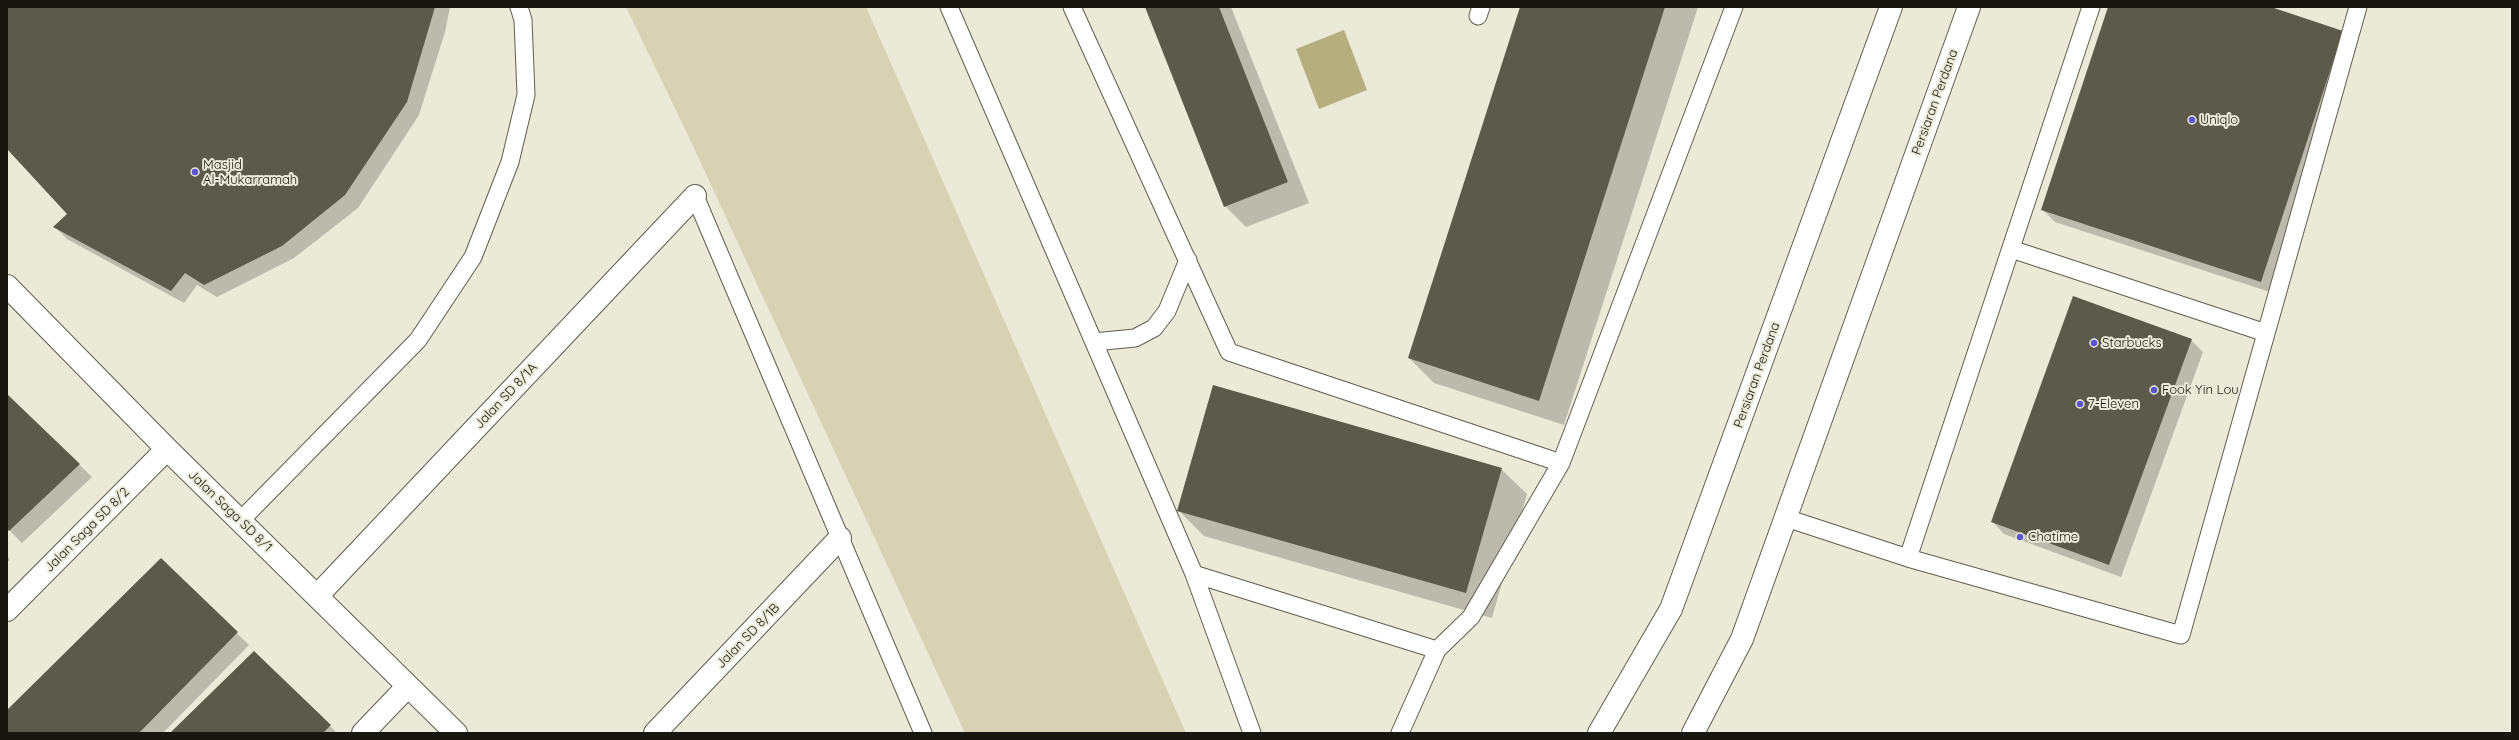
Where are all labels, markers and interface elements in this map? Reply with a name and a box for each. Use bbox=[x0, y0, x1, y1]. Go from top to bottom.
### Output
street label: Persiaran Perdana bbox=[1909, 47, 1961, 157]
place label: Uniqlo bbox=[2200, 112, 2238, 128]
marker: Uniqlo bbox=[2187, 115, 2197, 125]
place label: Masjid Al-Mukarramah bbox=[203, 157, 297, 188]
marker: Masjid Al-Mukarramah bbox=[190, 167, 200, 177]
street label: Persiaran Perdana bbox=[1731, 320, 1783, 430]
place label: Starbucks bbox=[2102, 335, 2162, 351]
marker: Starbucks bbox=[2089, 338, 2099, 348]
street label: Jalan SD 8/1A bbox=[471, 360, 541, 432]
place label: Fook Yin Lou bbox=[2162, 382, 2239, 398]
marker: Fook Yin Lou bbox=[2149, 385, 2159, 395]
place label: 7-Eleven bbox=[2088, 396, 2139, 412]
marker: 7-Eleven bbox=[2075, 399, 2085, 409]
street label: Jalan Saga SD 8/1 bbox=[185, 467, 275, 555]
street label: Jalan Saga SD 8/2 bbox=[41, 484, 133, 576]
place label: Chatime bbox=[2028, 529, 2078, 545]
marker: Chatime bbox=[2015, 532, 2025, 542]
street label: Jalan SD 8/1B bbox=[713, 600, 783, 672]

